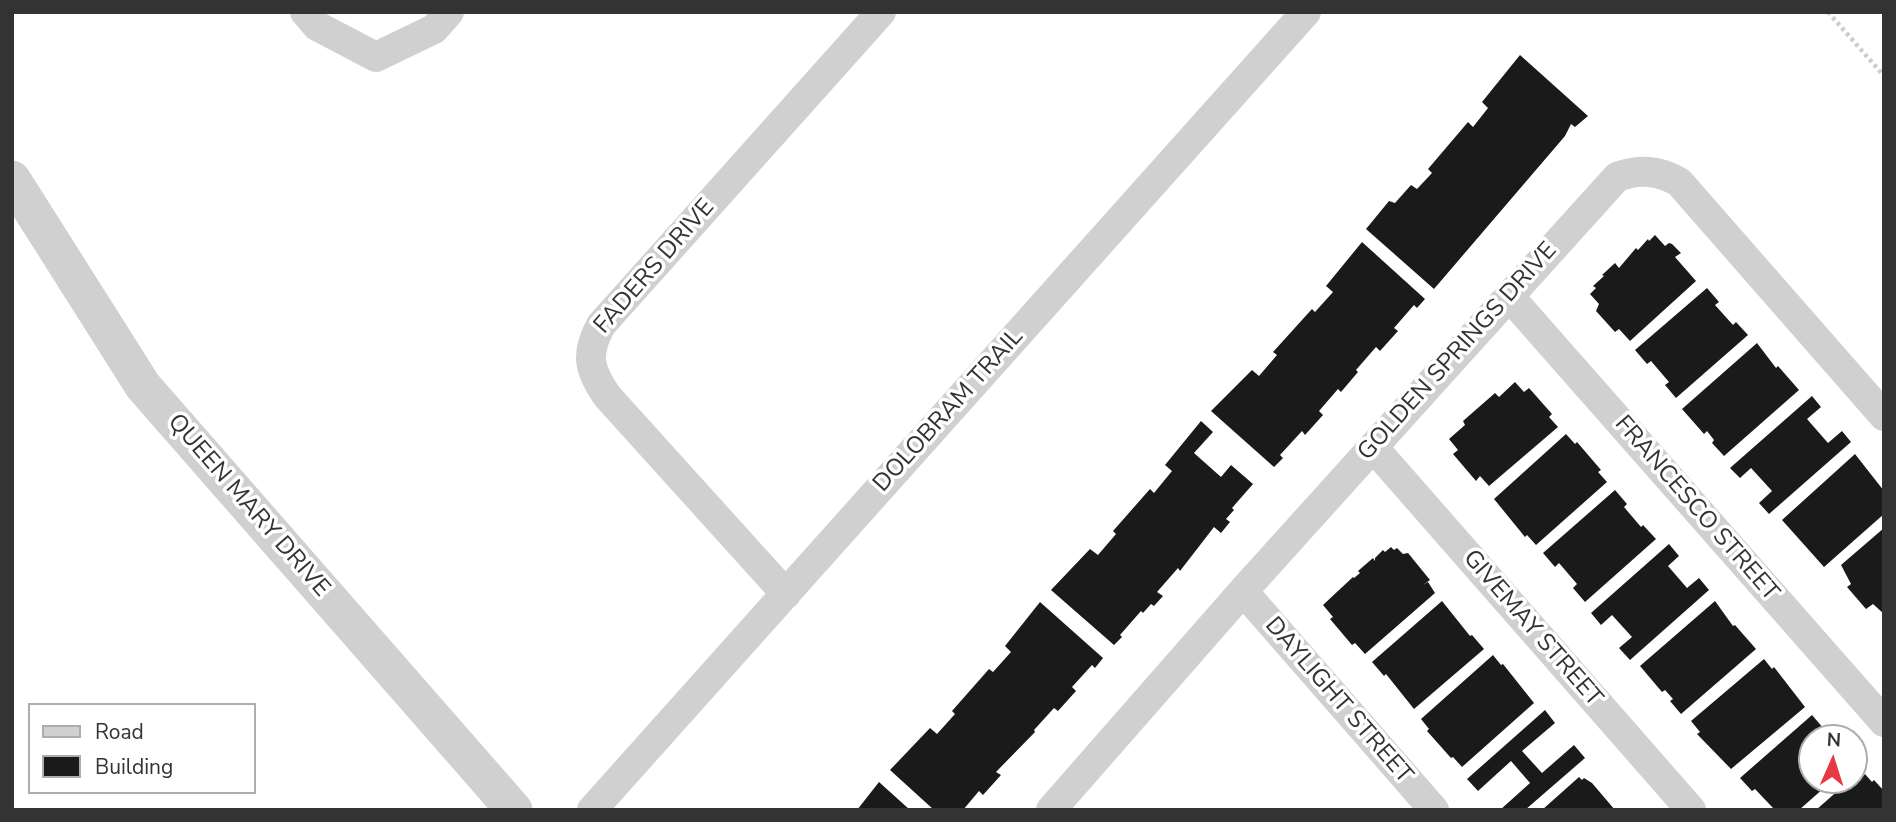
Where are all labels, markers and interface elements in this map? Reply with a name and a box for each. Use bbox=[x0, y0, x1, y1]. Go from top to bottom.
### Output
street label: FADERS DRIVE bbox=[589, 194, 721, 340]
street label: GOLDEN SPRINGS DRIVE bbox=[1352, 237, 1564, 467]
street label: DOLOBRAM TRAIL bbox=[868, 323, 1030, 499]
street label: QUEEN MARY DRIVE bbox=[161, 409, 335, 603]
street label: FRANCESCO STREET bbox=[1608, 410, 1784, 608]
street label: GIVEMAY STREET bbox=[1456, 545, 1608, 713]
street label: DAYLIGHT STREET bbox=[1258, 612, 1418, 790]
legend bbox=[28, 703, 256, 794]
text: Road bbox=[95, 718, 144, 746]
north arrow bbox=[1798, 724, 1868, 794]
text: N bbox=[1826, 727, 1842, 753]
text: Building bbox=[95, 753, 173, 781]

